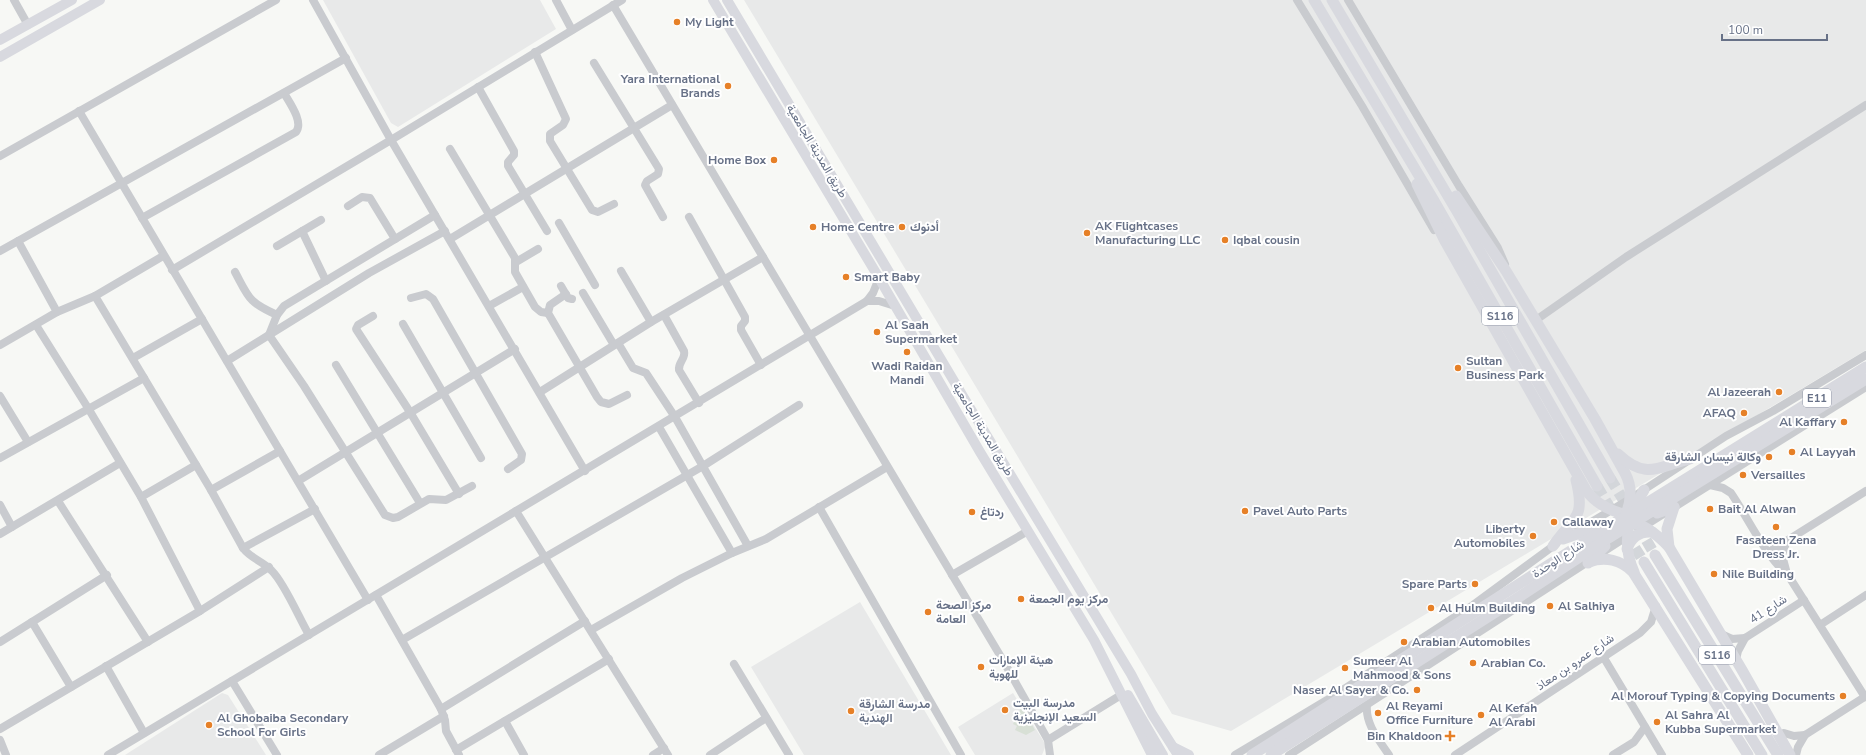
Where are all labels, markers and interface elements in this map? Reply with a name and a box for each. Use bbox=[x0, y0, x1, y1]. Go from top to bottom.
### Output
place label: My Light bbox=[685, 14, 734, 30]
scale bar bbox=[1722, 16, 1827, 42]
marker: My Light bbox=[672, 17, 682, 27]
text: 100 m bbox=[1728, 22, 1763, 38]
place label: Yara International Brands bbox=[620, 71, 720, 101]
marker: Yara International Brands bbox=[723, 81, 733, 91]
street label: طريق المدينة الجامعية bbox=[783, 101, 851, 201]
place label: Home Box bbox=[708, 152, 766, 168]
marker: Home Box bbox=[769, 155, 779, 165]
place label: AK Flightcases Manufacturing LLC bbox=[1095, 218, 1201, 248]
place label: Home Centre bbox=[821, 219, 895, 235]
place label: أدنوك bbox=[910, 219, 939, 235]
marker: Home Centre bbox=[808, 222, 818, 232]
marker: أدنوك bbox=[897, 222, 907, 232]
marker: AK Flightcases Manufacturing LLC bbox=[1082, 228, 1092, 238]
place label: Iqbal cousin bbox=[1233, 232, 1300, 248]
marker: Iqbal cousin bbox=[1220, 235, 1230, 245]
place label: Smart Baby bbox=[854, 269, 920, 285]
marker: Smart Baby bbox=[841, 272, 851, 282]
road number: S116 bbox=[1482, 307, 1518, 325]
place label: Al Saah Supermarket bbox=[885, 317, 958, 347]
marker: Al Saah Supermarket bbox=[872, 327, 882, 337]
marker: Wadi Raidan Mandi bbox=[902, 347, 912, 357]
place label: Sultan Business Park bbox=[1466, 353, 1544, 383]
place label: Wadi Raidan Mandi bbox=[871, 358, 943, 388]
marker: Sultan Business Park bbox=[1453, 363, 1463, 373]
street label: طريق المدينة الجامعية bbox=[949, 379, 1017, 479]
place label: Al Jazeerah bbox=[1707, 384, 1771, 400]
marker: Al Jazeerah bbox=[1774, 387, 1784, 397]
road number: E11 bbox=[1803, 389, 1831, 407]
place label: AFAQ bbox=[1703, 405, 1736, 421]
marker: AFAQ bbox=[1739, 408, 1749, 418]
place label: Al Kaffary bbox=[1779, 414, 1837, 430]
marker: Al Kaffary bbox=[1839, 417, 1849, 427]
place label: Al Layyah bbox=[1800, 444, 1856, 460]
marker: Al Layyah bbox=[1787, 447, 1797, 457]
place label: وكالة نيسان الشارقة bbox=[1665, 449, 1761, 465]
marker: وكالة نيسان الشارقة bbox=[1764, 452, 1774, 462]
place label: Versailles bbox=[1750, 467, 1806, 483]
marker: Versailles bbox=[1738, 470, 1748, 480]
place label: Bait Al Alwan bbox=[1718, 501, 1796, 517]
place label: Pavel Auto Parts bbox=[1253, 503, 1347, 519]
place label: ردتاغ bbox=[980, 504, 1004, 520]
marker: Bait Al Alwan bbox=[1705, 504, 1715, 514]
marker: Pavel Auto Parts bbox=[1240, 506, 1250, 516]
marker: ردتاغ bbox=[967, 507, 977, 517]
place label: Callaway bbox=[1562, 514, 1614, 530]
marker: Callaway bbox=[1549, 517, 1559, 527]
place label: Liberty Automobiles bbox=[1454, 521, 1526, 551]
marker: Fasateen Zena Dress Jr. bbox=[1771, 522, 1781, 532]
marker: Liberty Automobiles bbox=[1528, 531, 1538, 541]
place label: Fasateen Zena Dress Jr. bbox=[1736, 532, 1816, 562]
street label: شارع الوحدة bbox=[1529, 536, 1588, 583]
place label: Nile Building bbox=[1722, 566, 1794, 582]
marker: Nile Building bbox=[1709, 569, 1719, 579]
place label: Spare Parts bbox=[1402, 576, 1467, 592]
marker: Spare Parts bbox=[1470, 579, 1480, 589]
place label: مركز يوم الجمعة bbox=[1029, 591, 1109, 607]
street label: شارع 41 bbox=[1746, 591, 1790, 628]
marker: مركز يوم الجمعة bbox=[1016, 594, 1026, 604]
place label: مركز الصحة العامة bbox=[936, 597, 992, 627]
place label: Al Salhiya bbox=[1558, 598, 1615, 614]
place label: Al Hulm Building bbox=[1439, 600, 1535, 616]
marker: Al Salhiya bbox=[1545, 601, 1555, 611]
marker: Al Hulm Building bbox=[1426, 603, 1436, 613]
marker: مركز الصحة العامة bbox=[923, 607, 933, 617]
street label: شارع عمرو بن معاذ bbox=[1533, 630, 1618, 695]
place label: Arabian Automobiles bbox=[1412, 634, 1531, 650]
marker: Arabian Automobiles bbox=[1399, 637, 1409, 647]
road number: S116 bbox=[1699, 646, 1735, 664]
place label: هيئة الإمارات للهوية bbox=[989, 652, 1053, 682]
place label: Sumeer Al Mahmood & Sons bbox=[1353, 653, 1451, 683]
place label: Arabian Co. bbox=[1481, 655, 1546, 671]
marker: Arabian Co. bbox=[1468, 658, 1478, 668]
marker: هيئة الإمارات للهوية bbox=[976, 662, 986, 672]
marker: Sumeer Al Mahmood & Sons bbox=[1340, 663, 1350, 673]
place label: Naser Al Sayer & Co. bbox=[1293, 682, 1409, 698]
marker: Naser Al Sayer & Co. bbox=[1412, 685, 1422, 695]
place label: Al Morouf Typing & Copying Documents bbox=[1611, 688, 1835, 704]
marker: Al Morouf Typing & Copying Documents bbox=[1838, 691, 1848, 701]
place label: مدرسة البيت السعيد الإنجليزية bbox=[1013, 695, 1096, 725]
place label: مدرسة الشارقة الهندية bbox=[859, 696, 931, 726]
place label: Al Reyami Office Furniture bbox=[1386, 698, 1474, 728]
place label: Al Kefah Al Arabi bbox=[1489, 700, 1537, 730]
marker: مدرسة البيت السعيد الإنجليزية bbox=[1000, 705, 1010, 715]
marker: مدرسة الشارقة الهندية bbox=[846, 706, 856, 716]
place label: Al Sahra Al Kubba Supermarket bbox=[1665, 707, 1777, 737]
marker: Al Reyami Office Furniture bbox=[1373, 708, 1383, 718]
place label: Al Ghobaiba Secondary School For Girls bbox=[217, 710, 349, 740]
marker: Al Kefah Al Arabi bbox=[1476, 710, 1486, 720]
marker: Al Sahra Al Kubba Supermarket bbox=[1652, 717, 1662, 727]
marker: Al Ghobaiba Secondary School For Girls bbox=[204, 720, 214, 730]
place label: Bin Khaldoon bbox=[1367, 728, 1442, 744]
marker: Bin Khaldoon bbox=[1445, 731, 1455, 741]

